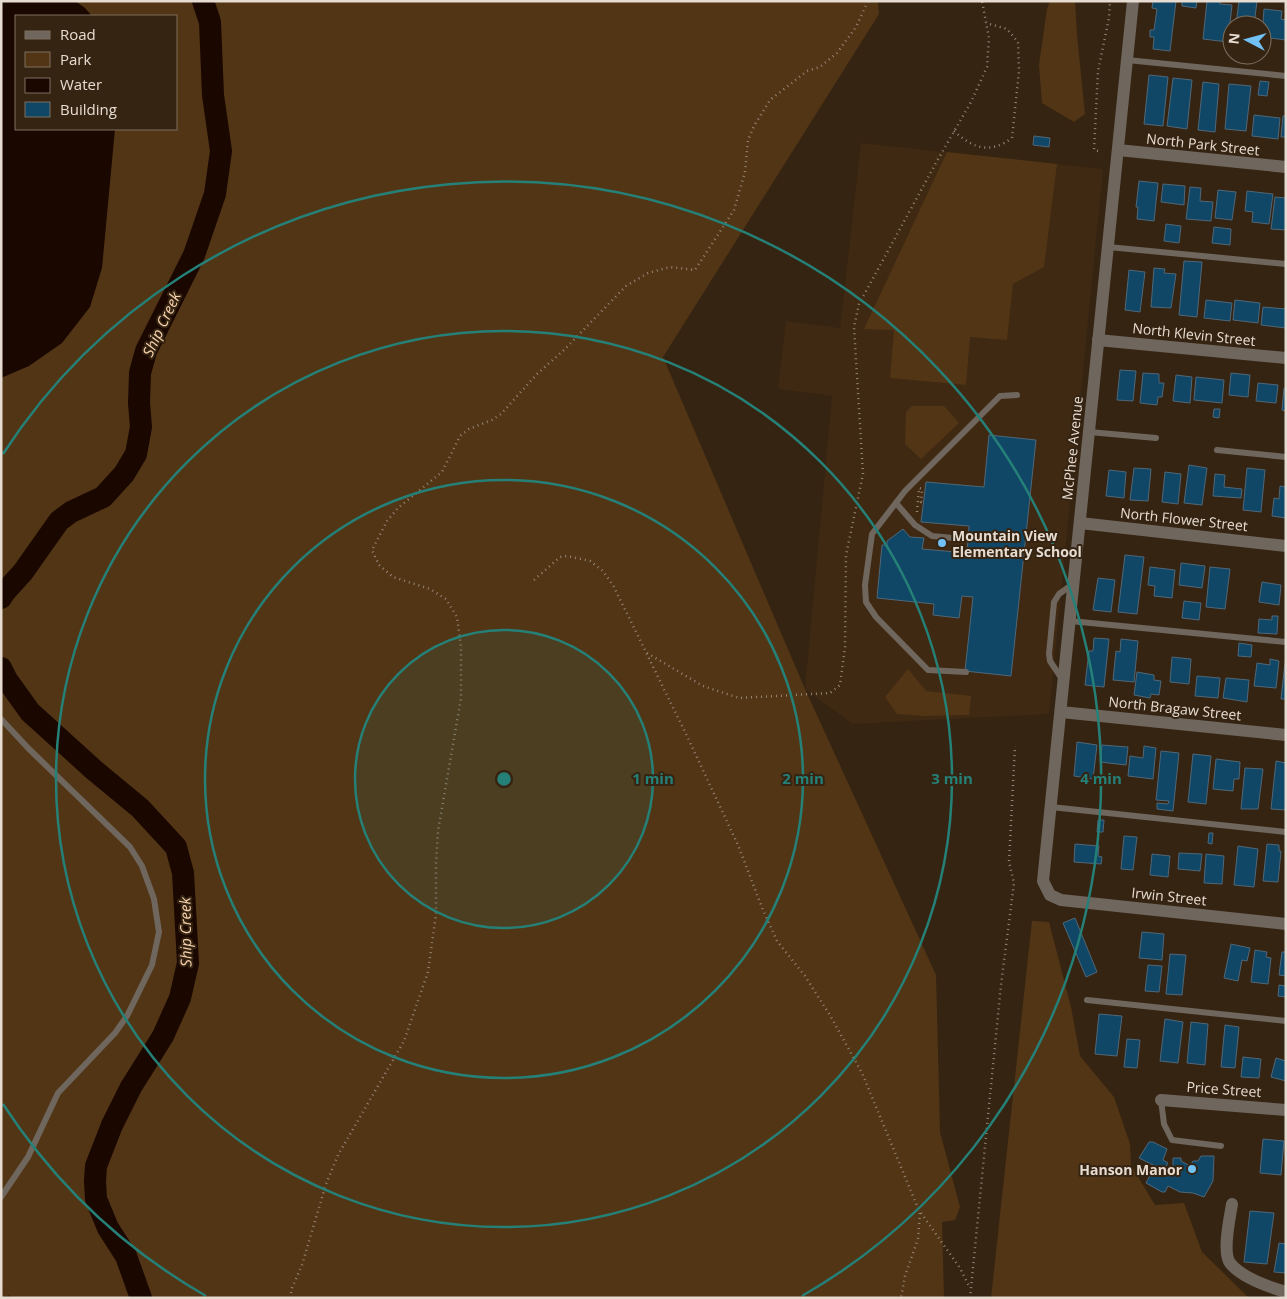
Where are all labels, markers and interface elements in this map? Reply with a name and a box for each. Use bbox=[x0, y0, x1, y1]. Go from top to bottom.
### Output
legend bbox=[15, 15, 178, 130]
north arrow bbox=[1222, 15, 1272, 65]
text: Road bbox=[60, 24, 96, 44]
text: N bbox=[1224, 32, 1244, 45]
text: Park bbox=[60, 49, 91, 69]
text: Water bbox=[60, 74, 102, 94]
text: Building bbox=[60, 99, 117, 119]
street label: North Park Street bbox=[1145, 129, 1261, 159]
water label: Ship Creek bbox=[137, 288, 185, 360]
street label: North Klevin Street bbox=[1131, 318, 1257, 350]
street label: McPhee Avenue bbox=[1057, 395, 1087, 501]
street label: North Flower Street bbox=[1119, 503, 1249, 535]
place label: Mountain View Elementary School bbox=[952, 526, 1082, 561]
marker: Mountain View Elementary School bbox=[936, 537, 948, 549]
street label: North Bragaw Street bbox=[1108, 692, 1242, 724]
text: 1 min bbox=[632, 768, 674, 788]
text: 2 min bbox=[782, 768, 824, 788]
text: 3 min bbox=[931, 768, 973, 788]
text: 4 min bbox=[1080, 768, 1122, 788]
centre of rings bbox=[495, 770, 513, 788]
street label: Irwin Street bbox=[1131, 883, 1207, 909]
water label: Ship Creek bbox=[174, 896, 196, 967]
street label: Price Street bbox=[1186, 1077, 1262, 1101]
place label: Hanson Manor bbox=[1079, 1160, 1183, 1179]
marker: Hanson Manor bbox=[1186, 1163, 1198, 1175]

